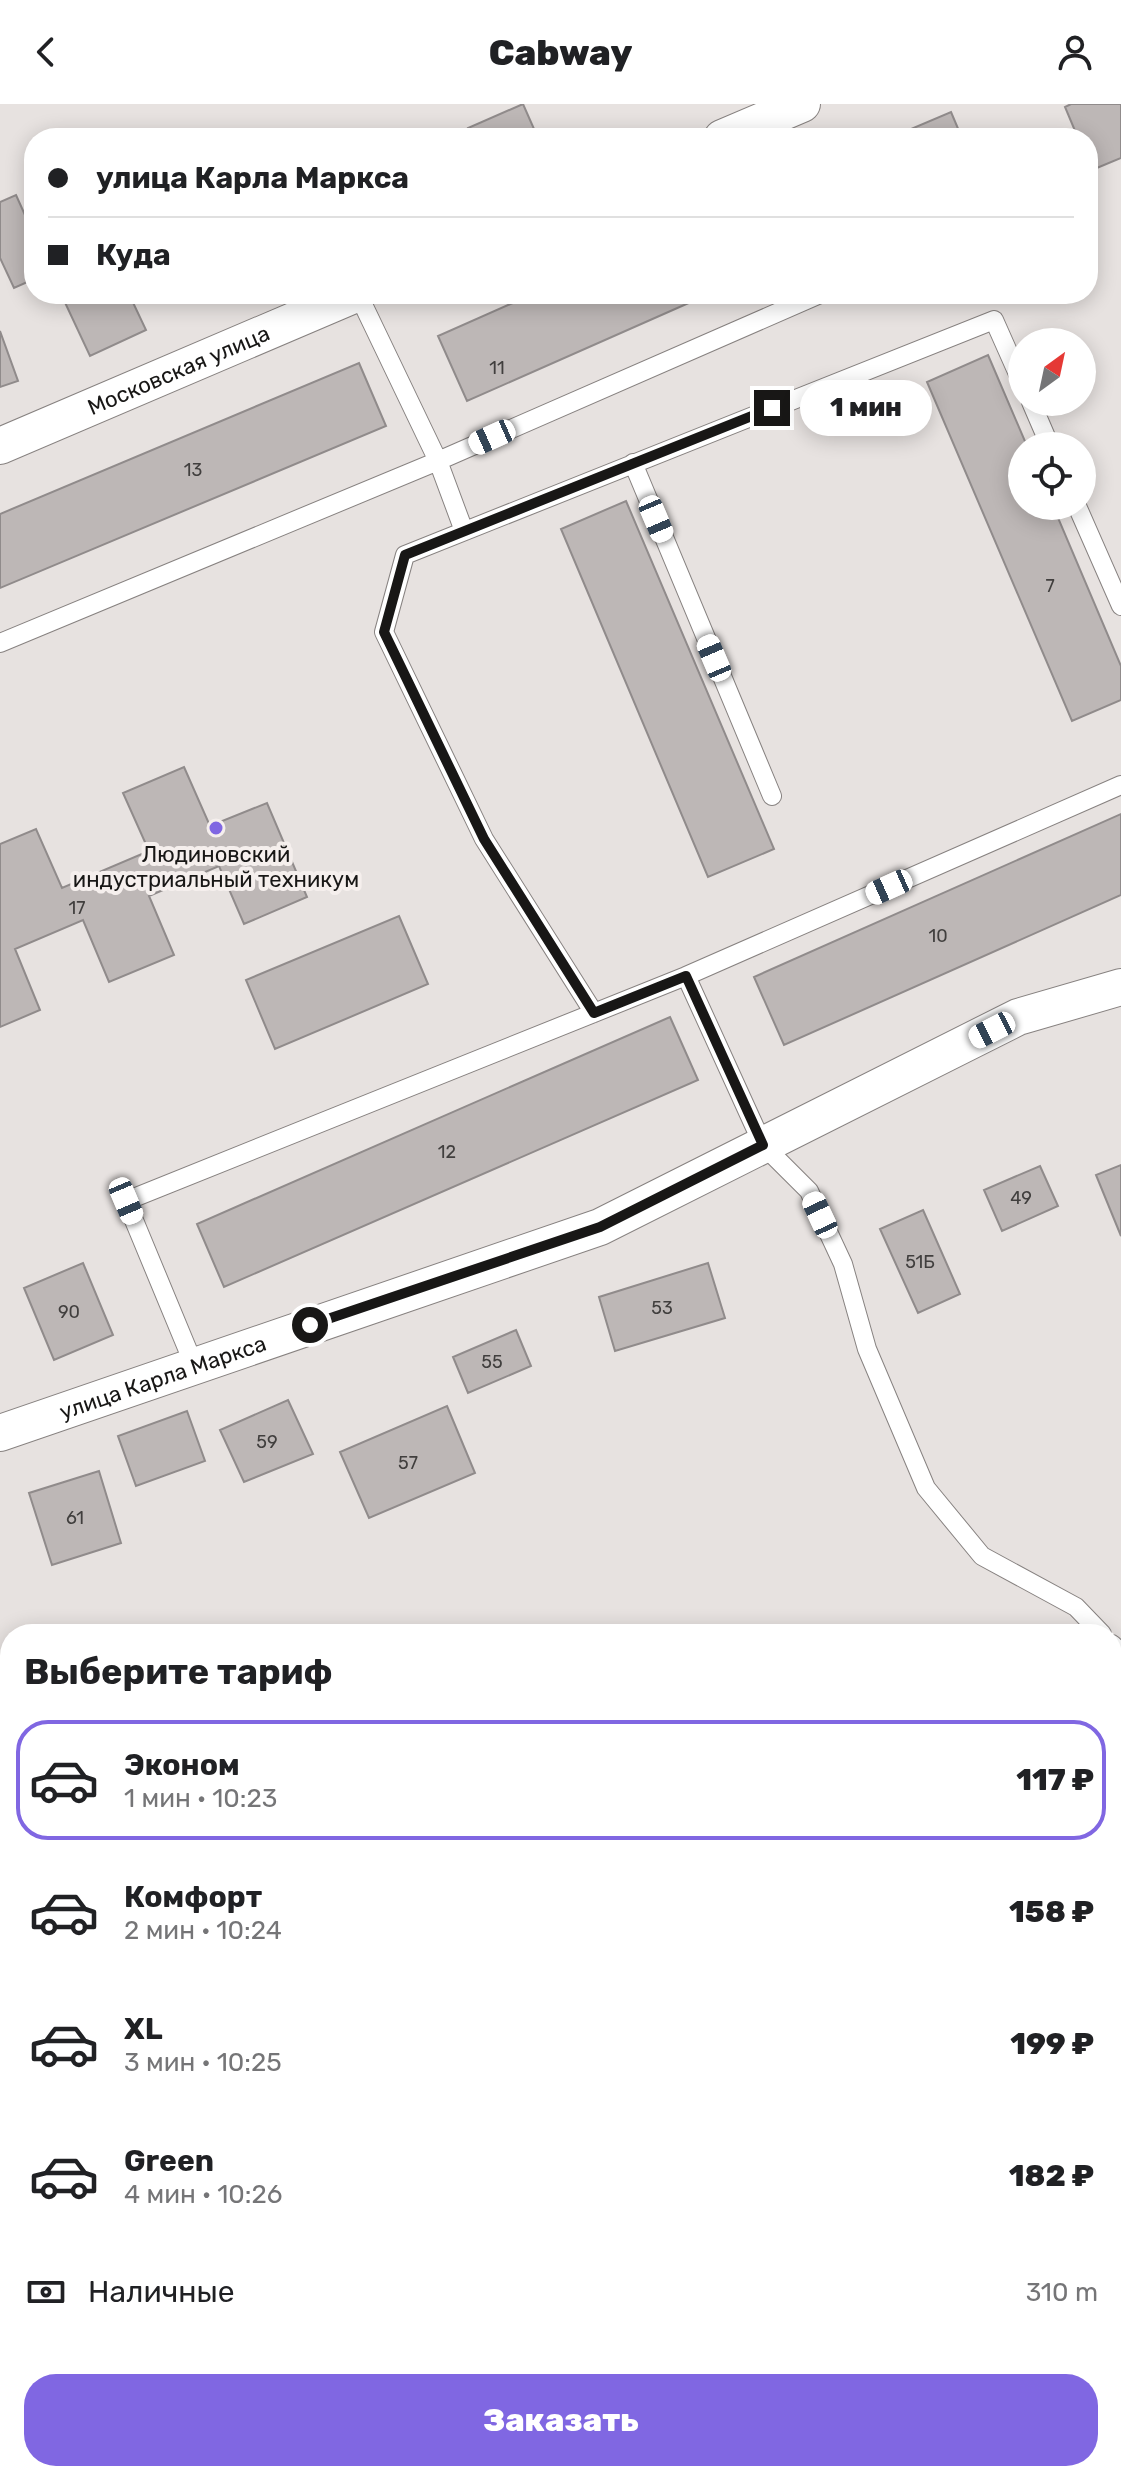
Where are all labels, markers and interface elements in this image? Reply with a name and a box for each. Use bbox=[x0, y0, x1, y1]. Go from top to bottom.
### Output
icon: back bbox=[24, 30, 68, 74]
icon: person bbox=[1053, 30, 1097, 74]
text: Cabway bbox=[489, 31, 632, 74]
text: улица Карла Маркса bbox=[96, 160, 409, 196]
text: Куда bbox=[96, 237, 171, 273]
street label: Московская улица bbox=[83, 320, 274, 421]
north arrow bbox=[1008, 328, 1096, 416]
map controls bbox=[1008, 328, 1096, 520]
house number: 11 bbox=[489, 357, 505, 379]
callout: 1 мин bbox=[800, 380, 932, 436]
route end bbox=[754, 390, 790, 426]
text: 1 мин bbox=[830, 392, 902, 423]
car bbox=[465, 416, 519, 458]
button: locate bbox=[1008, 432, 1096, 520]
house number: 13 bbox=[184, 459, 202, 481]
car bbox=[636, 492, 676, 546]
house number: 7 bbox=[1045, 575, 1055, 597]
car bbox=[694, 631, 734, 685]
marker: Людиновский индустриальный техникум bbox=[207, 819, 225, 837]
place label: Людиновский индустриальный техникум bbox=[73, 841, 359, 893]
car bbox=[862, 866, 916, 908]
house number: 17 bbox=[69, 897, 85, 919]
house number: 10 bbox=[928, 925, 948, 947]
car bbox=[965, 1008, 1019, 1052]
house number: 12 bbox=[438, 1141, 456, 1163]
car bbox=[106, 1174, 146, 1228]
house number: 49 bbox=[1010, 1187, 1032, 1209]
car bbox=[799, 1188, 841, 1242]
house number: 51Б bbox=[905, 1251, 935, 1273]
house number: 53 bbox=[651, 1297, 673, 1319]
house number: 90 bbox=[58, 1301, 80, 1323]
route start bbox=[292, 1307, 328, 1343]
street label: улица Карла Маркса bbox=[56, 1330, 270, 1426]
house number: 55 bbox=[481, 1351, 503, 1373]
house number: 59 bbox=[256, 1431, 278, 1453]
house number: 57 bbox=[398, 1452, 418, 1474]
house number: 61 bbox=[66, 1507, 84, 1529]
text: Выберите тариф bbox=[24, 1650, 333, 1693]
icon: car bbox=[28, 1744, 100, 1816]
text: Эконом bbox=[124, 1747, 240, 1783]
text: 117 ₽ bbox=[1016, 1762, 1094, 1798]
text: 1 мин · 10:23 bbox=[124, 1783, 277, 1814]
icon: car bbox=[28, 1876, 100, 1948]
text: Комфорт bbox=[124, 1879, 262, 1915]
text: 158 ₽ bbox=[1009, 1894, 1094, 1930]
text: 2 мин · 10:24 bbox=[124, 1915, 282, 1946]
icon: car bbox=[28, 2008, 100, 2080]
text: XL bbox=[124, 2011, 163, 2047]
text: 199 ₽ bbox=[1010, 2026, 1094, 2062]
text: 3 мин · 10:25 bbox=[124, 2047, 282, 2078]
icon: car bbox=[28, 2140, 100, 2212]
text: Green bbox=[124, 2143, 214, 2179]
text: 182 ₽ bbox=[1009, 2158, 1094, 2194]
text: 4 мин · 10:26 bbox=[124, 2179, 282, 2210]
icon: cash bbox=[24, 2270, 68, 2314]
text: Наличные bbox=[88, 2274, 234, 2310]
text: 310 m bbox=[1026, 2277, 1098, 2308]
button: Заказать bbox=[24, 2374, 1098, 2466]

